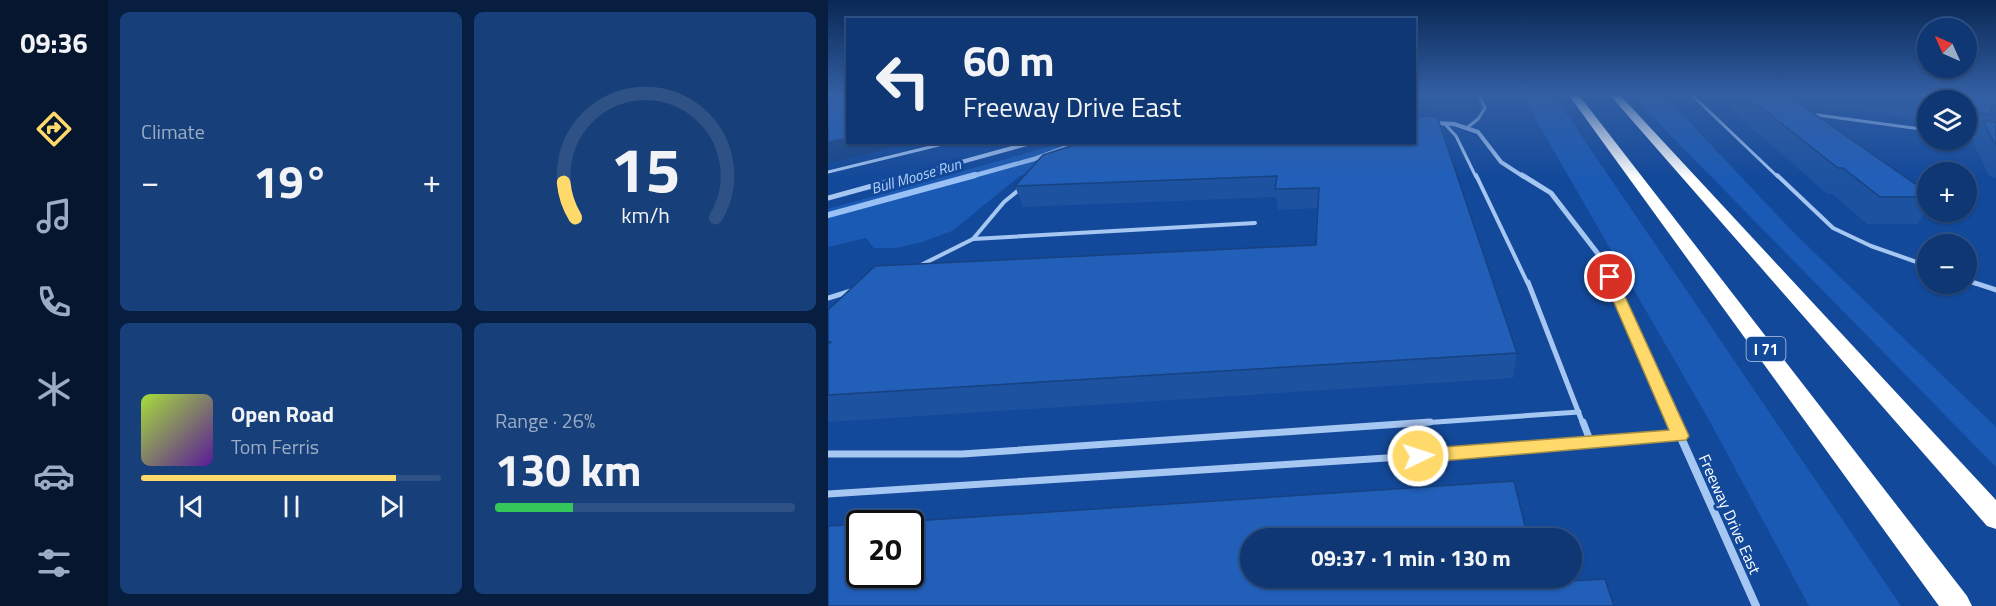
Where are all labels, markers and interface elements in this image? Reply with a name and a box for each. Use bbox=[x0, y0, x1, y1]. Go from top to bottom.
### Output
north arrow bbox=[1917, 18, 1977, 78]
map controls bbox=[1917, 18, 1977, 294]
text: 09:36 bbox=[20, 22, 88, 63]
text: 60 m bbox=[963, 28, 1055, 92]
icon: left bbox=[864, 42, 942, 120]
text: Freeway Drive East bbox=[963, 86, 1181, 127]
button: layers bbox=[1917, 90, 1977, 150]
icon: directions bbox=[33, 108, 75, 150]
text: Climate bbox=[141, 116, 205, 147]
text: 15 bbox=[610, 121, 680, 216]
text: 19° bbox=[253, 147, 329, 215]
water label: Bull Moose Run bbox=[868, 152, 964, 200]
text: − bbox=[141, 156, 159, 206]
text: + bbox=[423, 156, 441, 206]
button: + bbox=[1917, 162, 1977, 222]
icon: music bbox=[33, 195, 75, 237]
text: km/h bbox=[621, 200, 669, 232]
button: − bbox=[1917, 234, 1977, 294]
pin bbox=[1584, 251, 1635, 302]
icon: arrive bbox=[1593, 260, 1626, 293]
icon: phone bbox=[33, 281, 75, 323]
road number: I 71 bbox=[1746, 337, 1786, 361]
icon: climate bbox=[33, 368, 75, 410]
text: Open Road bbox=[231, 397, 334, 431]
text: Range · 26% bbox=[495, 405, 595, 436]
position arrow bbox=[1386, 424, 1450, 488]
text: Tom Ferris bbox=[231, 431, 319, 462]
text: 130 km bbox=[495, 435, 641, 503]
street label: Freeway Drive East bbox=[1693, 450, 1767, 578]
icon: car bbox=[33, 455, 75, 497]
icon: previous bbox=[175, 490, 208, 523]
icon: pause bbox=[275, 490, 308, 523]
icon: next bbox=[375, 490, 408, 523]
speed limit sign: 20 bbox=[846, 510, 924, 588]
text: 09:37 · 1 min · 130 m bbox=[1311, 541, 1511, 575]
icon: filters bbox=[33, 542, 75, 584]

